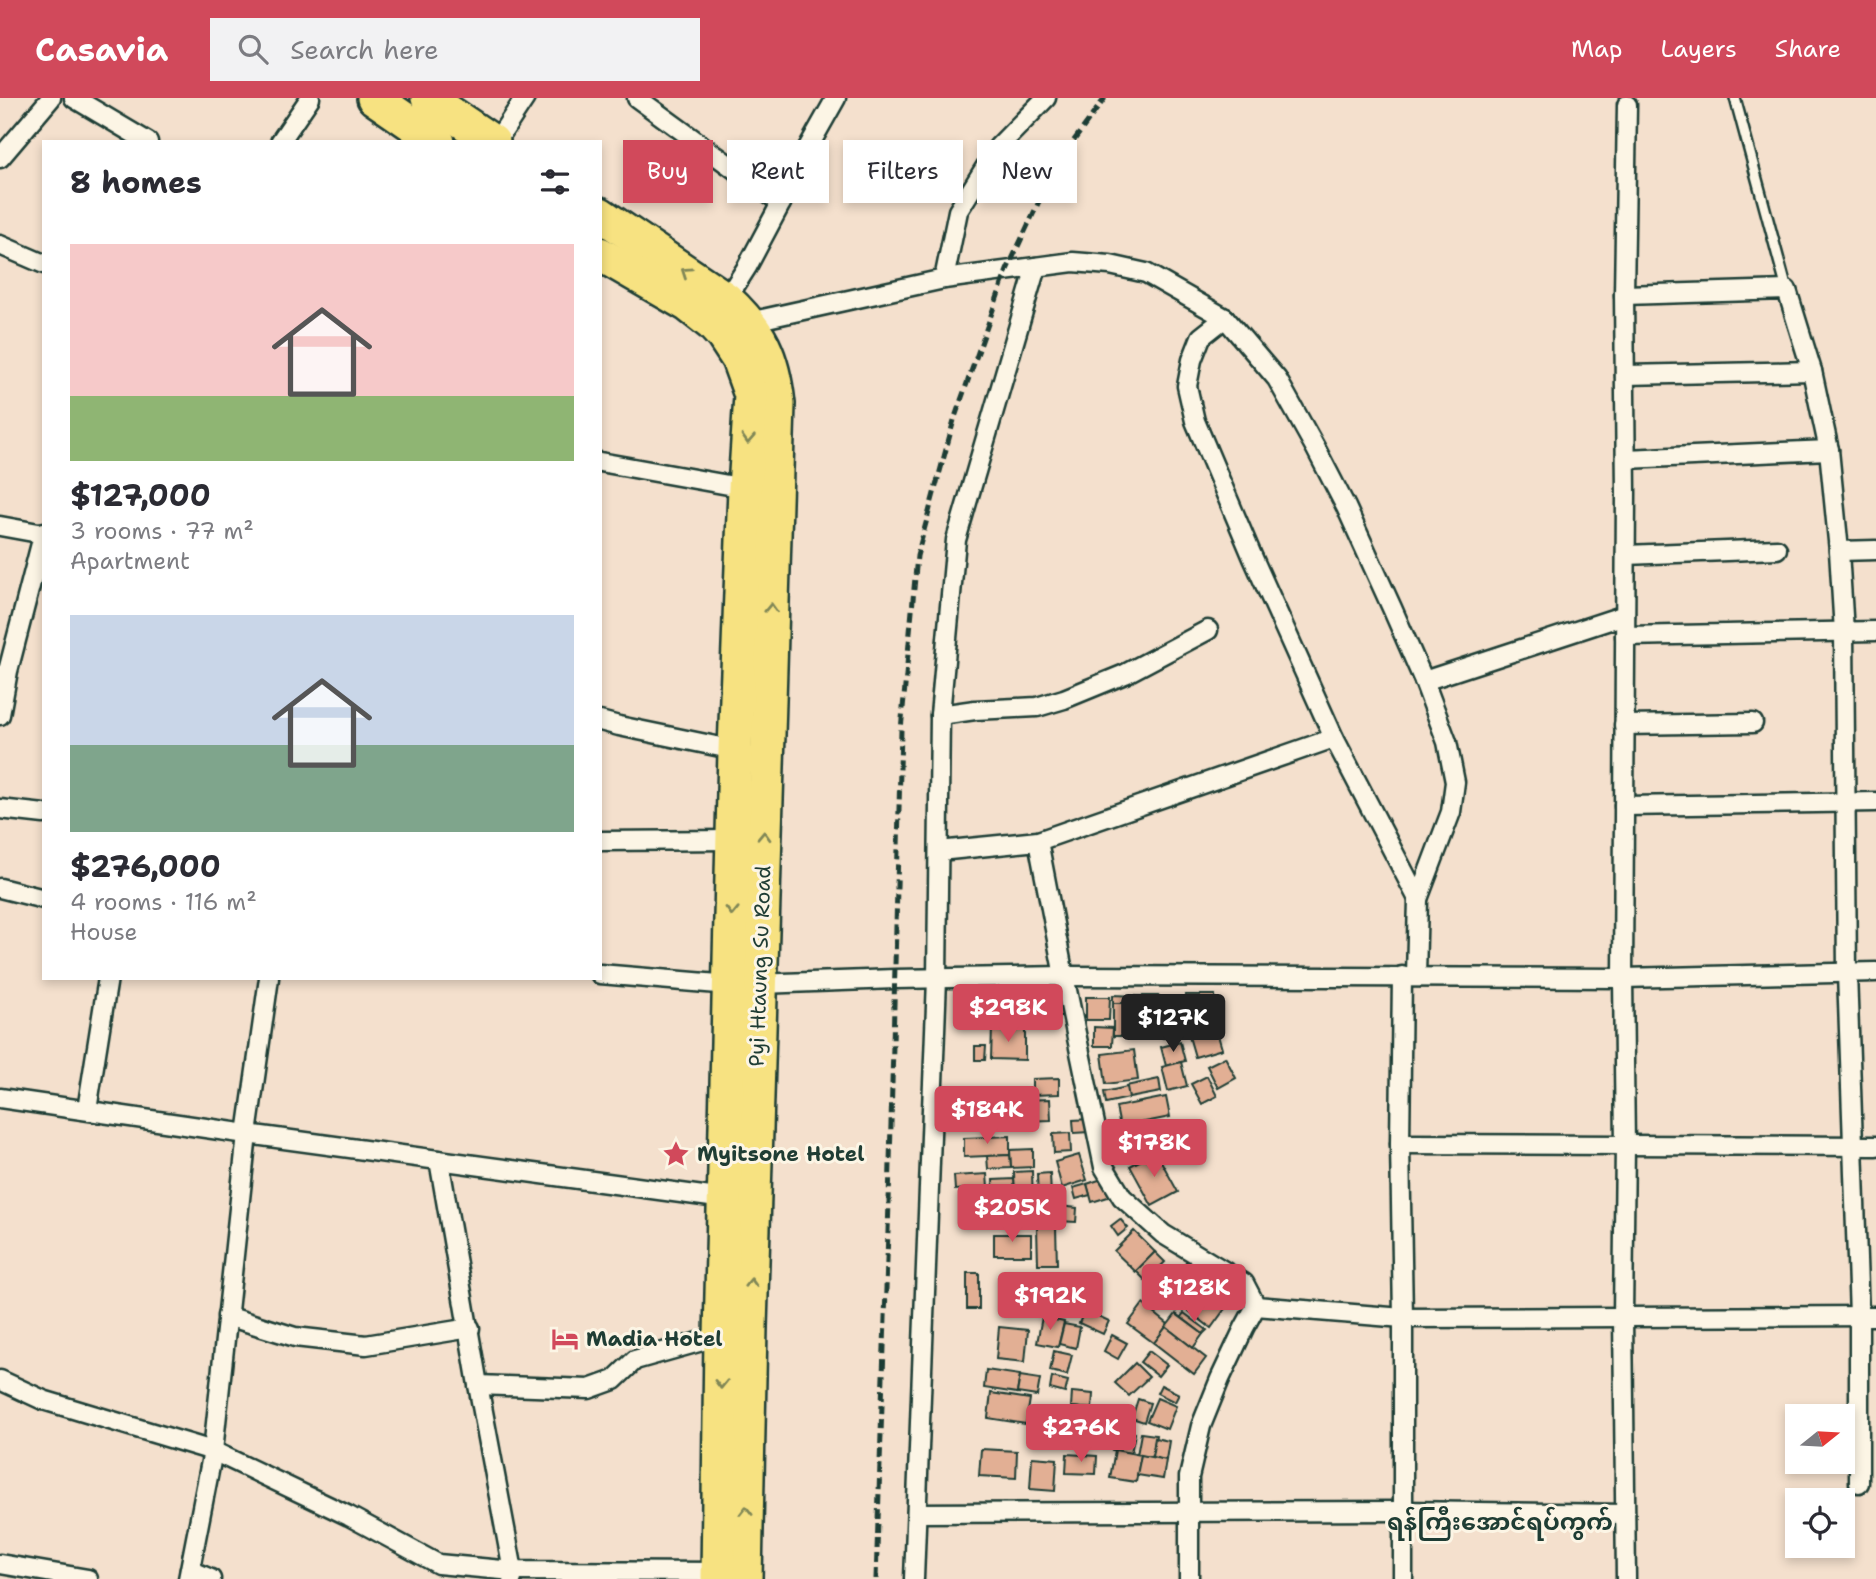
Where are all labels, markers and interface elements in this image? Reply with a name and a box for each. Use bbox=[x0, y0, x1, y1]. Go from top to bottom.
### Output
search box bbox=[210, 18, 700, 81]
text: Casavia bbox=[35, 27, 168, 72]
icon: search bbox=[234, 30, 272, 68]
text: Search here bbox=[290, 32, 439, 67]
text: Map bbox=[1571, 33, 1622, 65]
text: Layers bbox=[1660, 33, 1737, 65]
text: Share bbox=[1775, 33, 1841, 65]
chip: Buy bbox=[623, 140, 713, 203]
chip: Rent bbox=[727, 140, 829, 203]
chip: Filters bbox=[843, 140, 963, 203]
chip: New bbox=[977, 140, 1077, 203]
text: 8 homes bbox=[70, 162, 202, 203]
icon: filters bbox=[536, 163, 574, 201]
one-way arrow bbox=[681, 268, 694, 281]
icon: home bbox=[259, 289, 385, 415]
one-way arrow bbox=[741, 434, 756, 445]
text: $127,000 bbox=[70, 475, 211, 516]
text: 3 rooms · 77 m² bbox=[70, 516, 254, 546]
text: Apartment bbox=[70, 546, 190, 576]
one-way arrow bbox=[763, 602, 779, 613]
icon: home bbox=[259, 660, 385, 786]
one-way arrow bbox=[757, 830, 772, 841]
text: $276,000 bbox=[70, 846, 221, 887]
street label: Pyi Htaung Su Road bbox=[742, 865, 778, 1067]
text: 4 rooms · 116 m² bbox=[70, 887, 257, 917]
one-way arrow bbox=[724, 907, 740, 917]
text: House bbox=[70, 917, 138, 947]
pin: $298K bbox=[959, 984, 1057, 1044]
text: $298K bbox=[969, 992, 1047, 1022]
pin: $127K bbox=[1124, 995, 1222, 1054]
text: $127K bbox=[1137, 1002, 1209, 1032]
pin: $184K bbox=[938, 1086, 1036, 1146]
text: $184K bbox=[950, 1094, 1024, 1124]
pin: $178K bbox=[1105, 1119, 1203, 1179]
text: $178K bbox=[1118, 1127, 1190, 1157]
place icon: Myitsone Hotel bbox=[661, 1139, 691, 1169]
place label: Myitsone Hotel bbox=[697, 1140, 865, 1168]
pin: $205K bbox=[963, 1184, 1061, 1244]
text: $205K bbox=[973, 1192, 1051, 1222]
pin: $128K bbox=[1145, 1264, 1243, 1324]
pin: $192K bbox=[1001, 1272, 1099, 1332]
text: $128K bbox=[1158, 1272, 1230, 1302]
one-way arrow bbox=[744, 1278, 759, 1289]
text: $192K bbox=[1014, 1280, 1086, 1310]
hotel icon: Madia Hotel bbox=[550, 1324, 580, 1354]
place label: Madia Hotel bbox=[586, 1325, 723, 1353]
one-way arrow bbox=[713, 1378, 728, 1389]
pin: $276K bbox=[1032, 1404, 1130, 1464]
north arrow bbox=[1785, 1404, 1855, 1474]
map controls bbox=[1785, 1404, 1855, 1558]
text: $276K bbox=[1042, 1412, 1120, 1442]
button: locate bbox=[1785, 1488, 1855, 1558]
one-way arrow bbox=[738, 1505, 754, 1516]
district label: ရန်ကြီးအောင်ရပ်ကွက် bbox=[1387, 1506, 1613, 1541]

